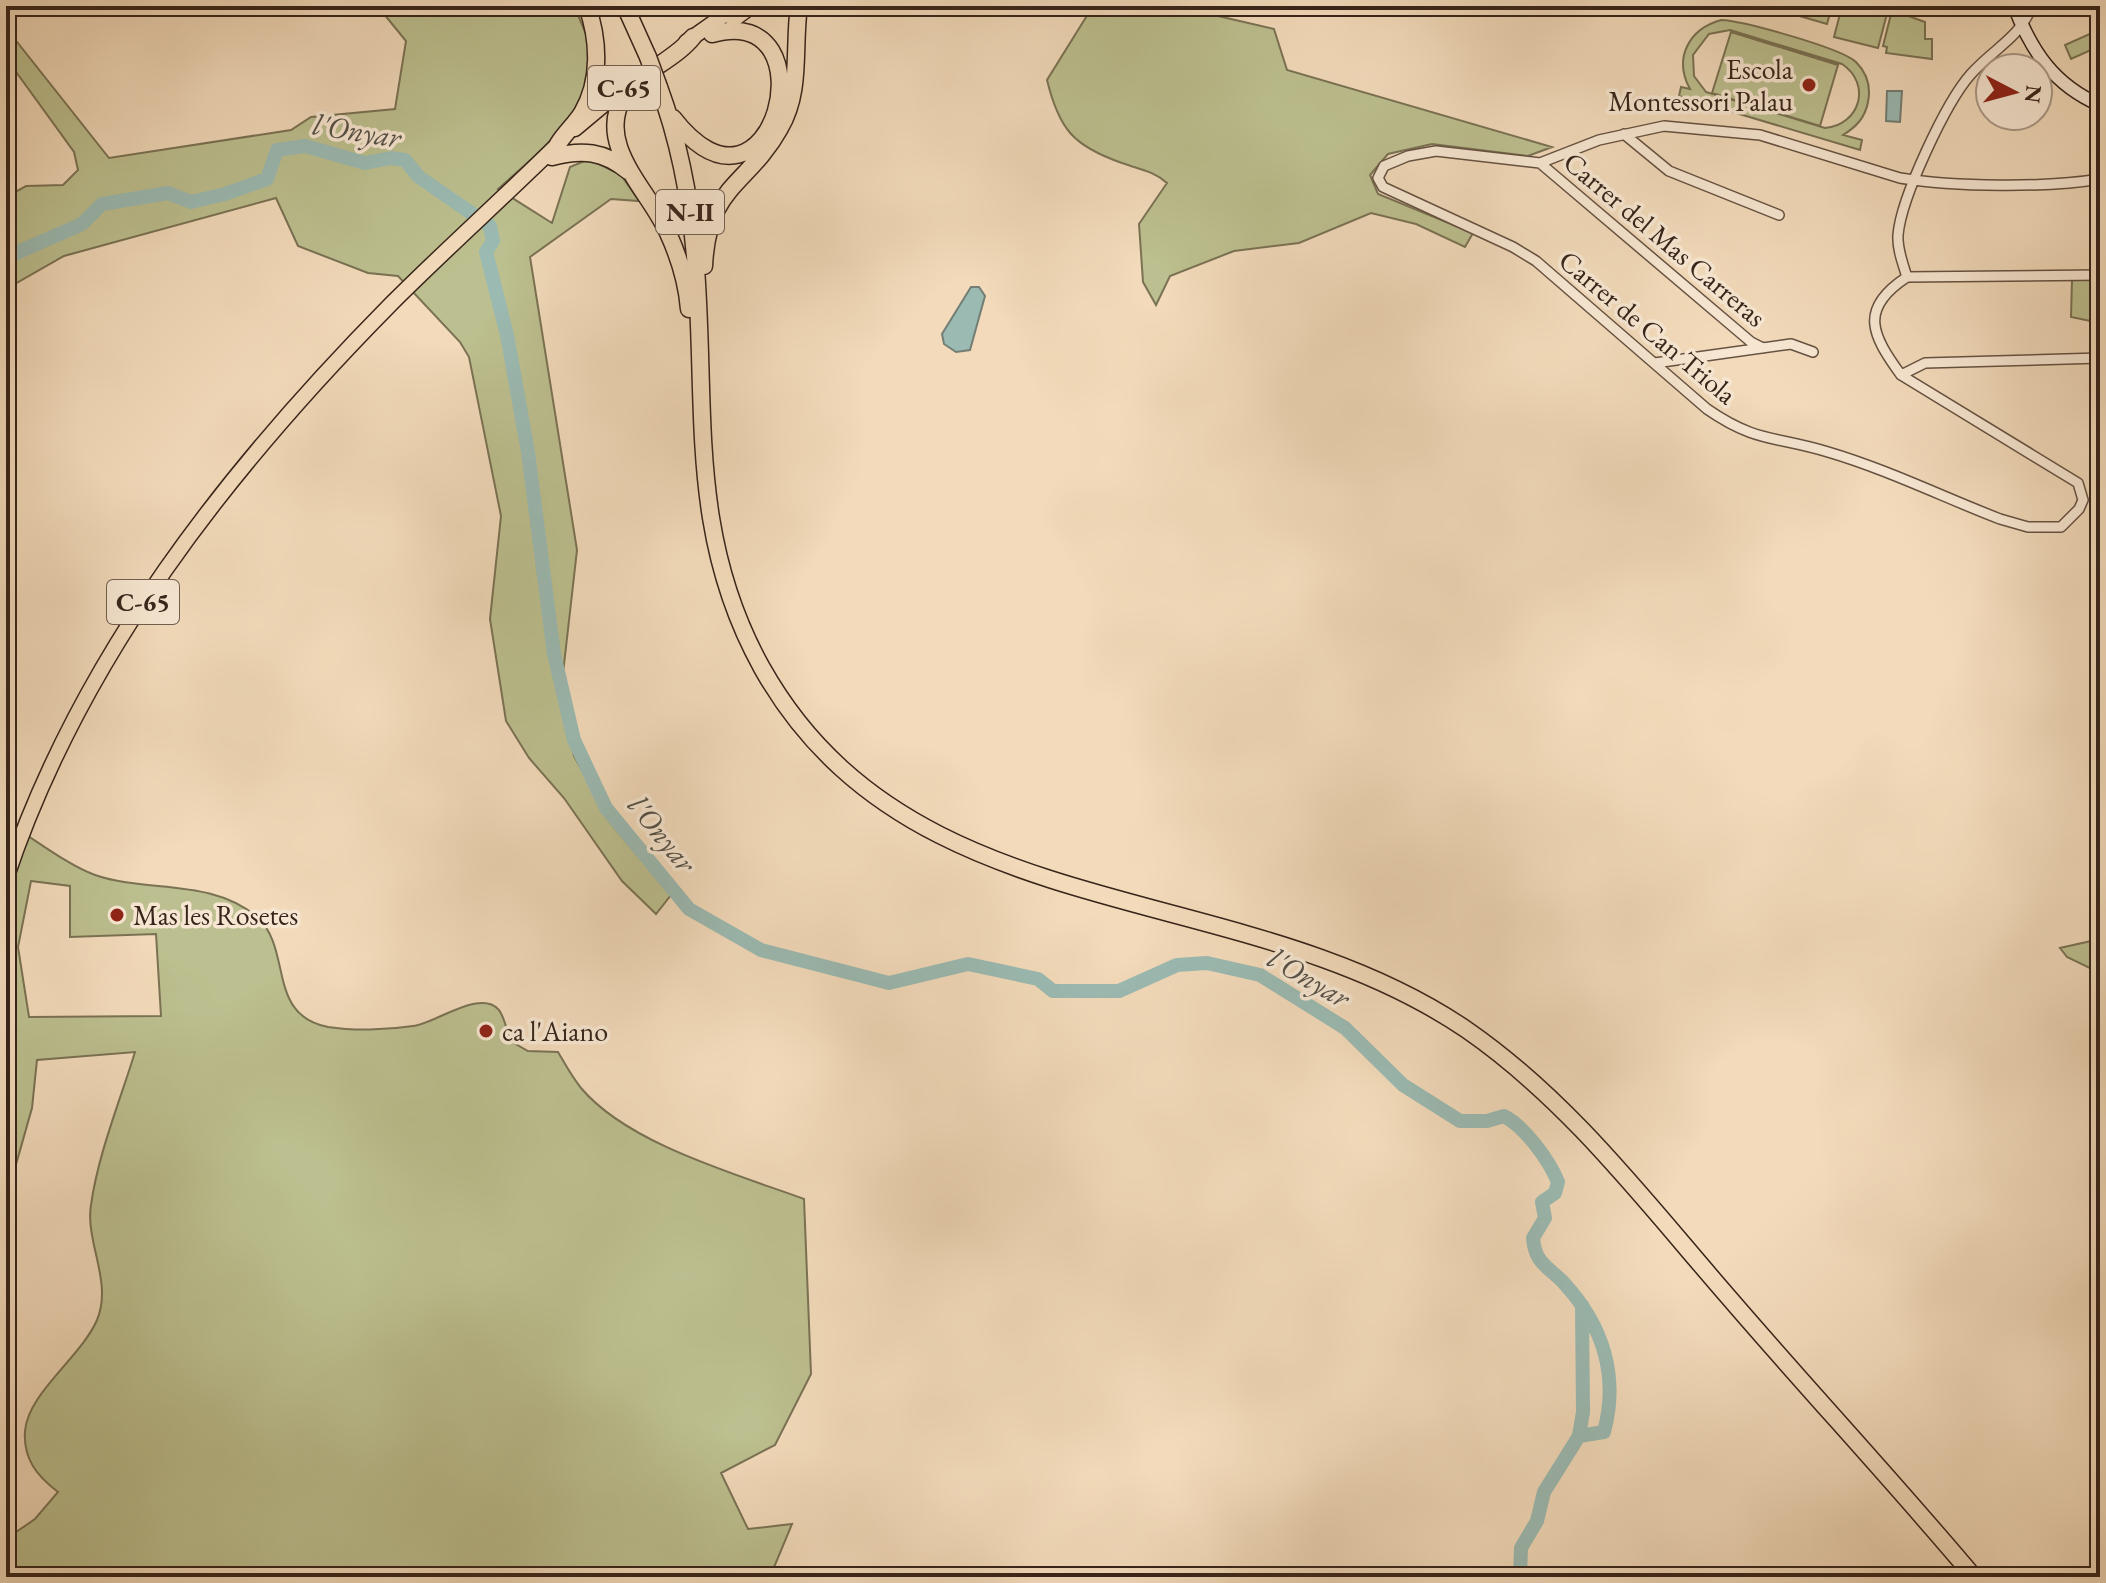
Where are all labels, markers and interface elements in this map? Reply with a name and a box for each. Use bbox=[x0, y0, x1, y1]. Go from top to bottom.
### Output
place label: Escola Montessori Palau bbox=[1608, 51, 1794, 119]
north arrow bbox=[1974, 52, 2054, 132]
road number: C-65 bbox=[588, 66, 660, 110]
marker: Escola Montessori Palau bbox=[1800, 76, 1818, 94]
text: N bbox=[2018, 84, 2049, 105]
water label: l'Onyar bbox=[310, 104, 405, 157]
street label: Carrer del Mas Carreras bbox=[1556, 144, 1774, 334]
road number: N-II bbox=[656, 190, 724, 234]
street label: Carrer de Can Triola bbox=[1552, 242, 1745, 412]
road number: C-65 bbox=[107, 580, 179, 624]
water label: l'Onyar bbox=[619, 787, 706, 882]
place label: Mas les Rosetes bbox=[133, 897, 298, 933]
marker: Mas les Rosetes bbox=[108, 906, 126, 924]
water label: l'Onyar bbox=[1261, 939, 1359, 1017]
place label: ca l'Aiano bbox=[502, 1013, 608, 1049]
marker: ca l'Aiano bbox=[477, 1022, 495, 1040]

